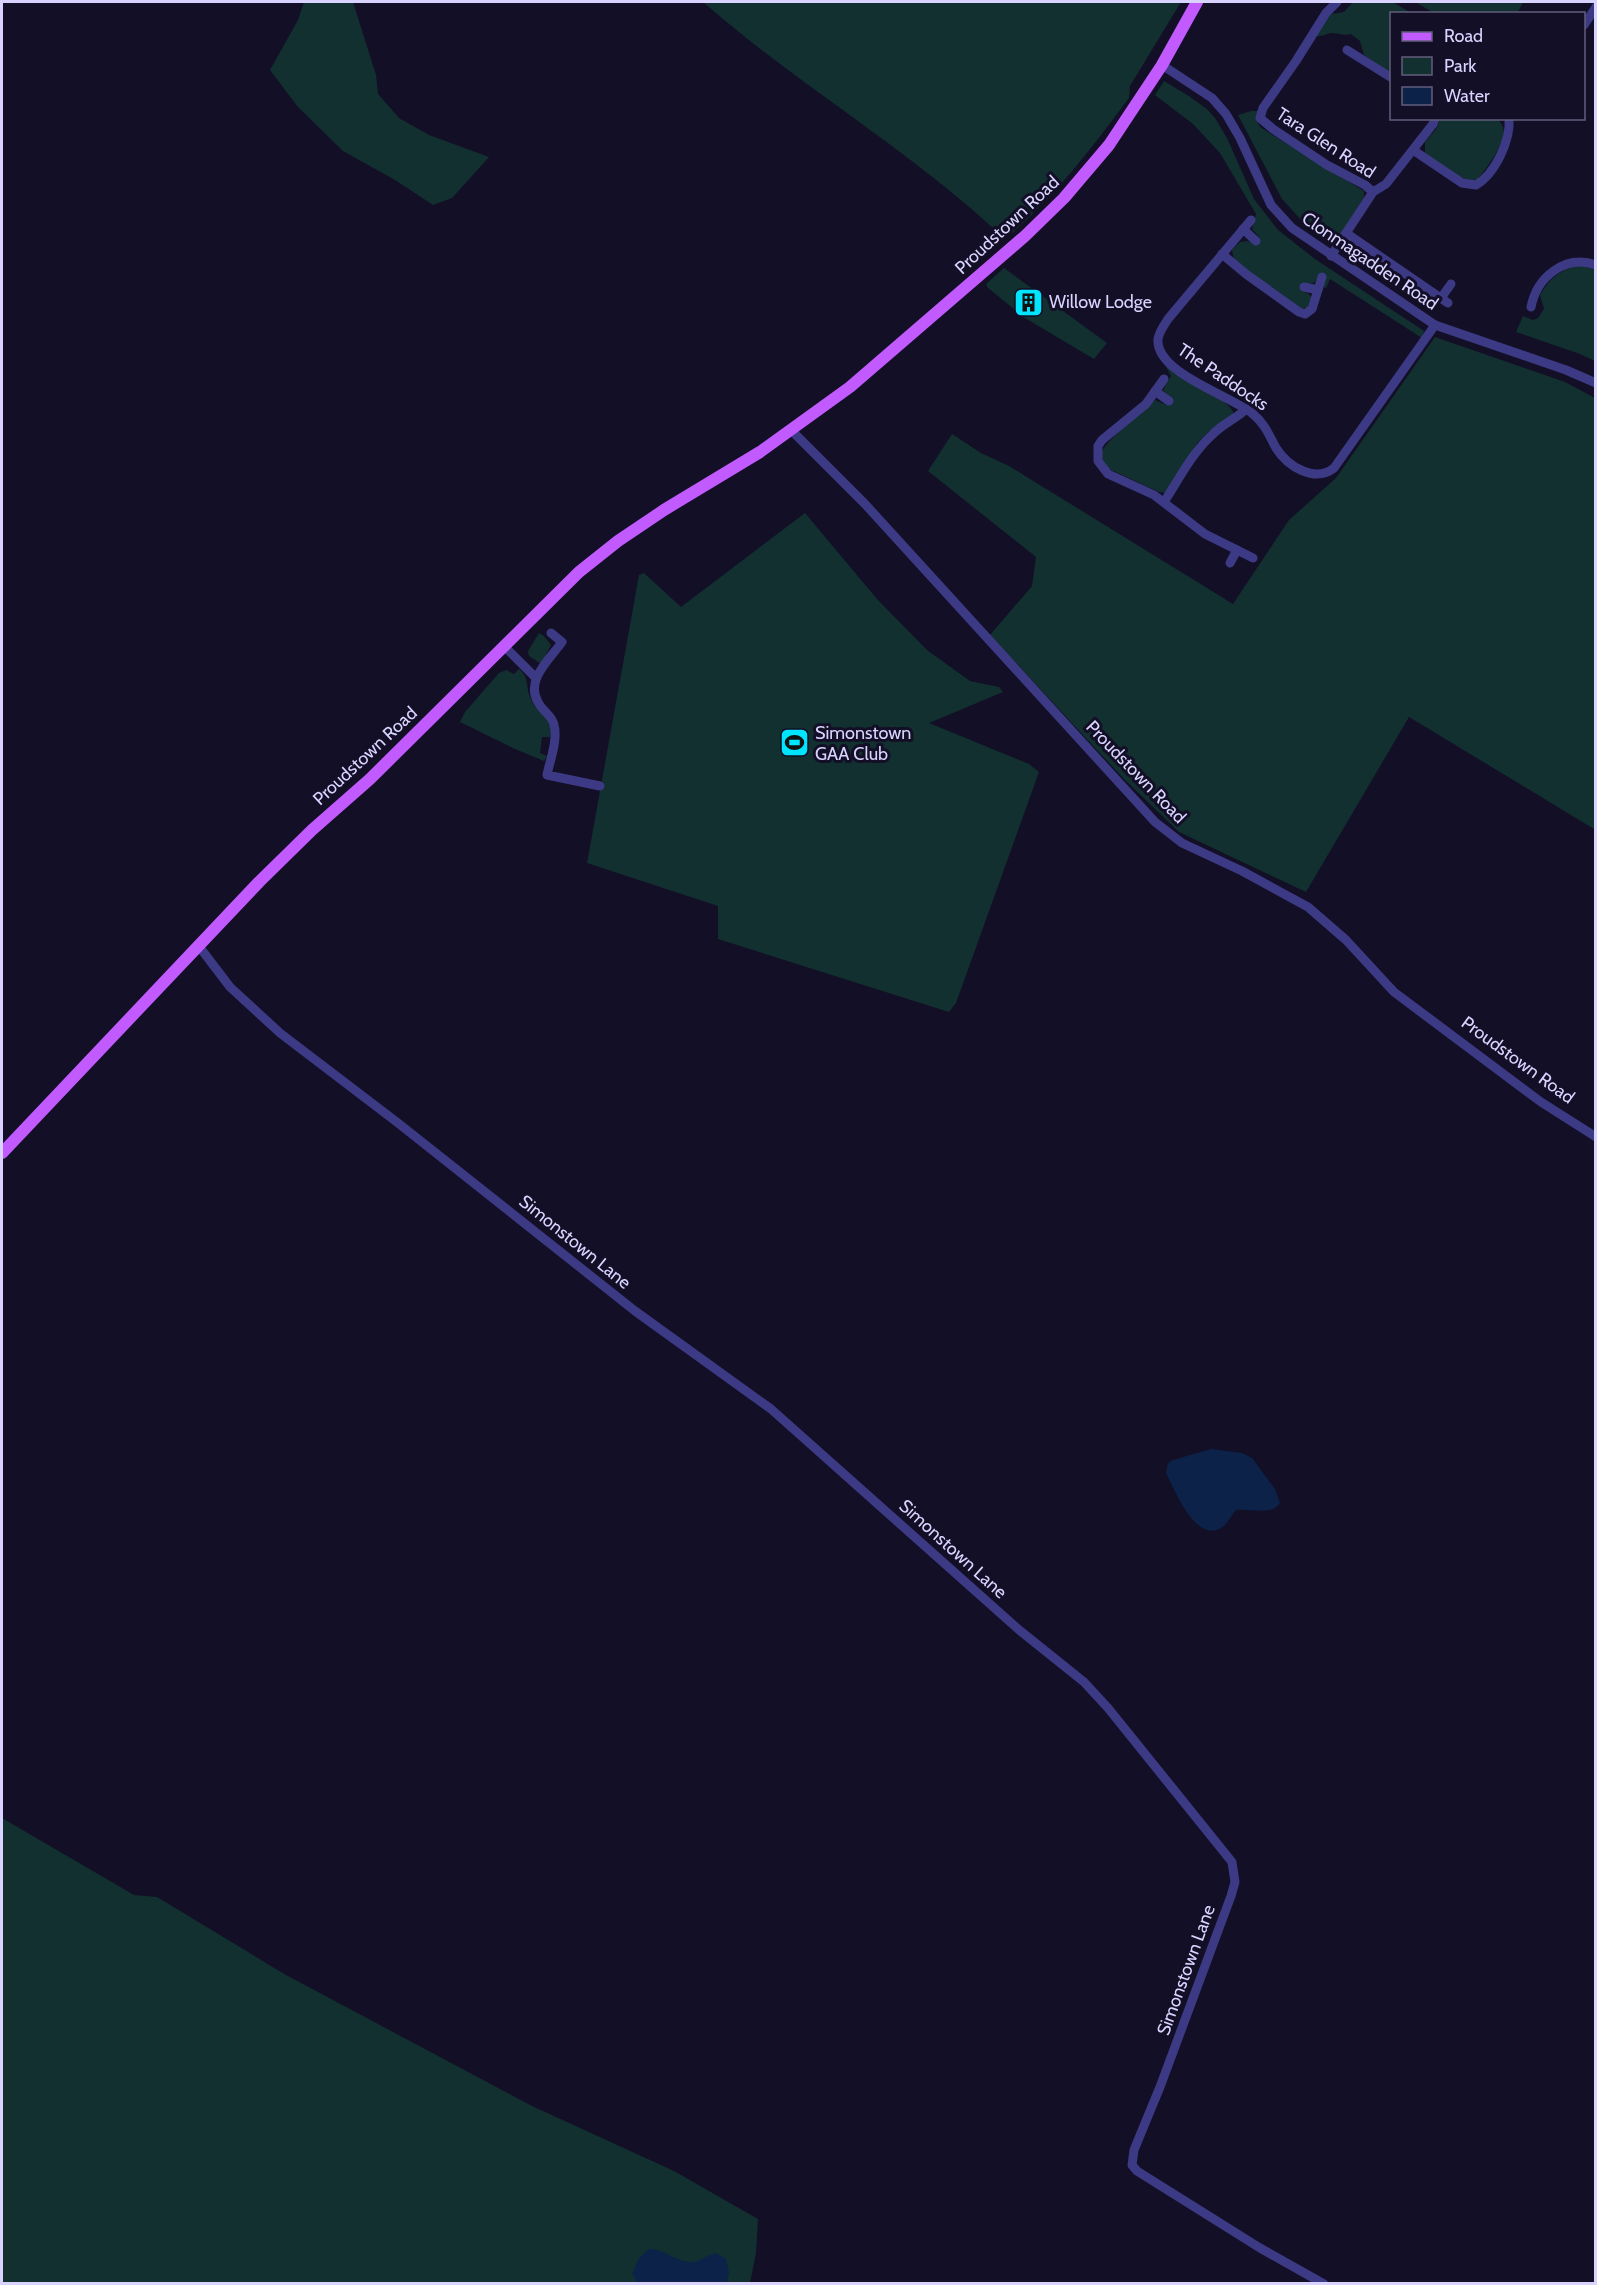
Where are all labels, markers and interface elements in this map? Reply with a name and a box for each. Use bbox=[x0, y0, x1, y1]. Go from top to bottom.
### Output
legend bbox=[1390, 12, 1585, 120]
text: Road bbox=[1444, 25, 1483, 47]
text: Park bbox=[1444, 55, 1477, 77]
text: Water bbox=[1444, 85, 1490, 107]
street label: Tara Glen Road bbox=[1272, 103, 1380, 183]
street label: Proudstown Road bbox=[950, 171, 1064, 279]
street label: Clonmagadden Road bbox=[1298, 207, 1442, 315]
building icon: Willow Lodge bbox=[1012, 286, 1044, 318]
place label: Willow Lodge bbox=[1049, 291, 1152, 313]
street label: The Paddocks bbox=[1173, 339, 1273, 415]
street label: Proudstown Road bbox=[308, 702, 422, 810]
street label: Proudstown Road bbox=[1081, 716, 1191, 828]
place label: Simonstown GAA Club bbox=[815, 722, 911, 765]
sports icon: Simonstown GAA Club bbox=[778, 727, 810, 759]
street label: Proudstown Road bbox=[1457, 1012, 1579, 1108]
street label: Simonstown Lane bbox=[515, 1190, 635, 1294]
street label: Simonstown Lane bbox=[895, 1495, 1011, 1603]
street label: Simonstown Lane bbox=[1152, 1902, 1220, 2038]

